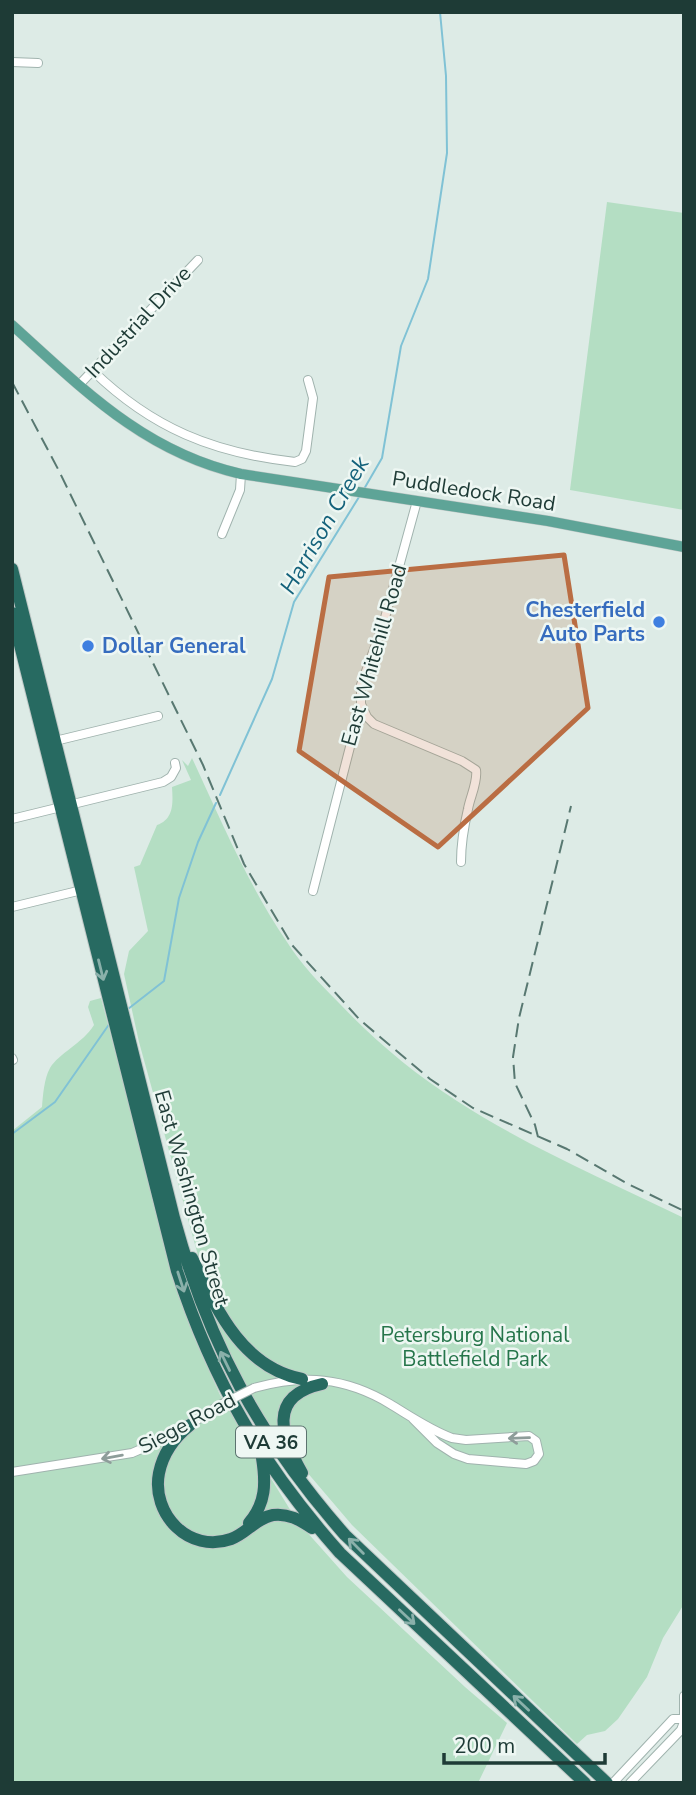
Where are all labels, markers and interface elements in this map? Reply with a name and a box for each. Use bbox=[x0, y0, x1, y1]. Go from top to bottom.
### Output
street label: Industrial Drive bbox=[79, 260, 197, 384]
water label: Harrison Creek bbox=[273, 450, 377, 600]
street label: Puddledock Road bbox=[390, 464, 558, 518]
street label: East Whitehill Road bbox=[335, 561, 413, 749]
place label: Chesterfield Auto Parts bbox=[525, 596, 645, 648]
marker: Chesterfield Auto Parts bbox=[651, 614, 667, 630]
place label: Dollar General bbox=[102, 632, 246, 660]
marker: Dollar General bbox=[80, 638, 96, 654]
one-way arrow bbox=[95, 958, 108, 981]
street label: East Washington Street bbox=[148, 1087, 236, 1310]
one-way arrow bbox=[175, 1270, 188, 1292]
park label: Petersburg National Battlefield Park bbox=[381, 1321, 570, 1373]
one-way arrow bbox=[218, 1351, 232, 1372]
street label: Siege Road bbox=[133, 1386, 241, 1460]
road number: VA 36 bbox=[236, 1426, 306, 1458]
one-way arrow bbox=[508, 1431, 531, 1444]
one-way arrow bbox=[101, 1451, 124, 1464]
one-way arrow bbox=[347, 1538, 364, 1555]
one-way arrow bbox=[398, 1609, 415, 1626]
one-way arrow bbox=[513, 1694, 530, 1711]
scale bar bbox=[444, 1722, 605, 1766]
text: 200 m bbox=[454, 1732, 515, 1760]

